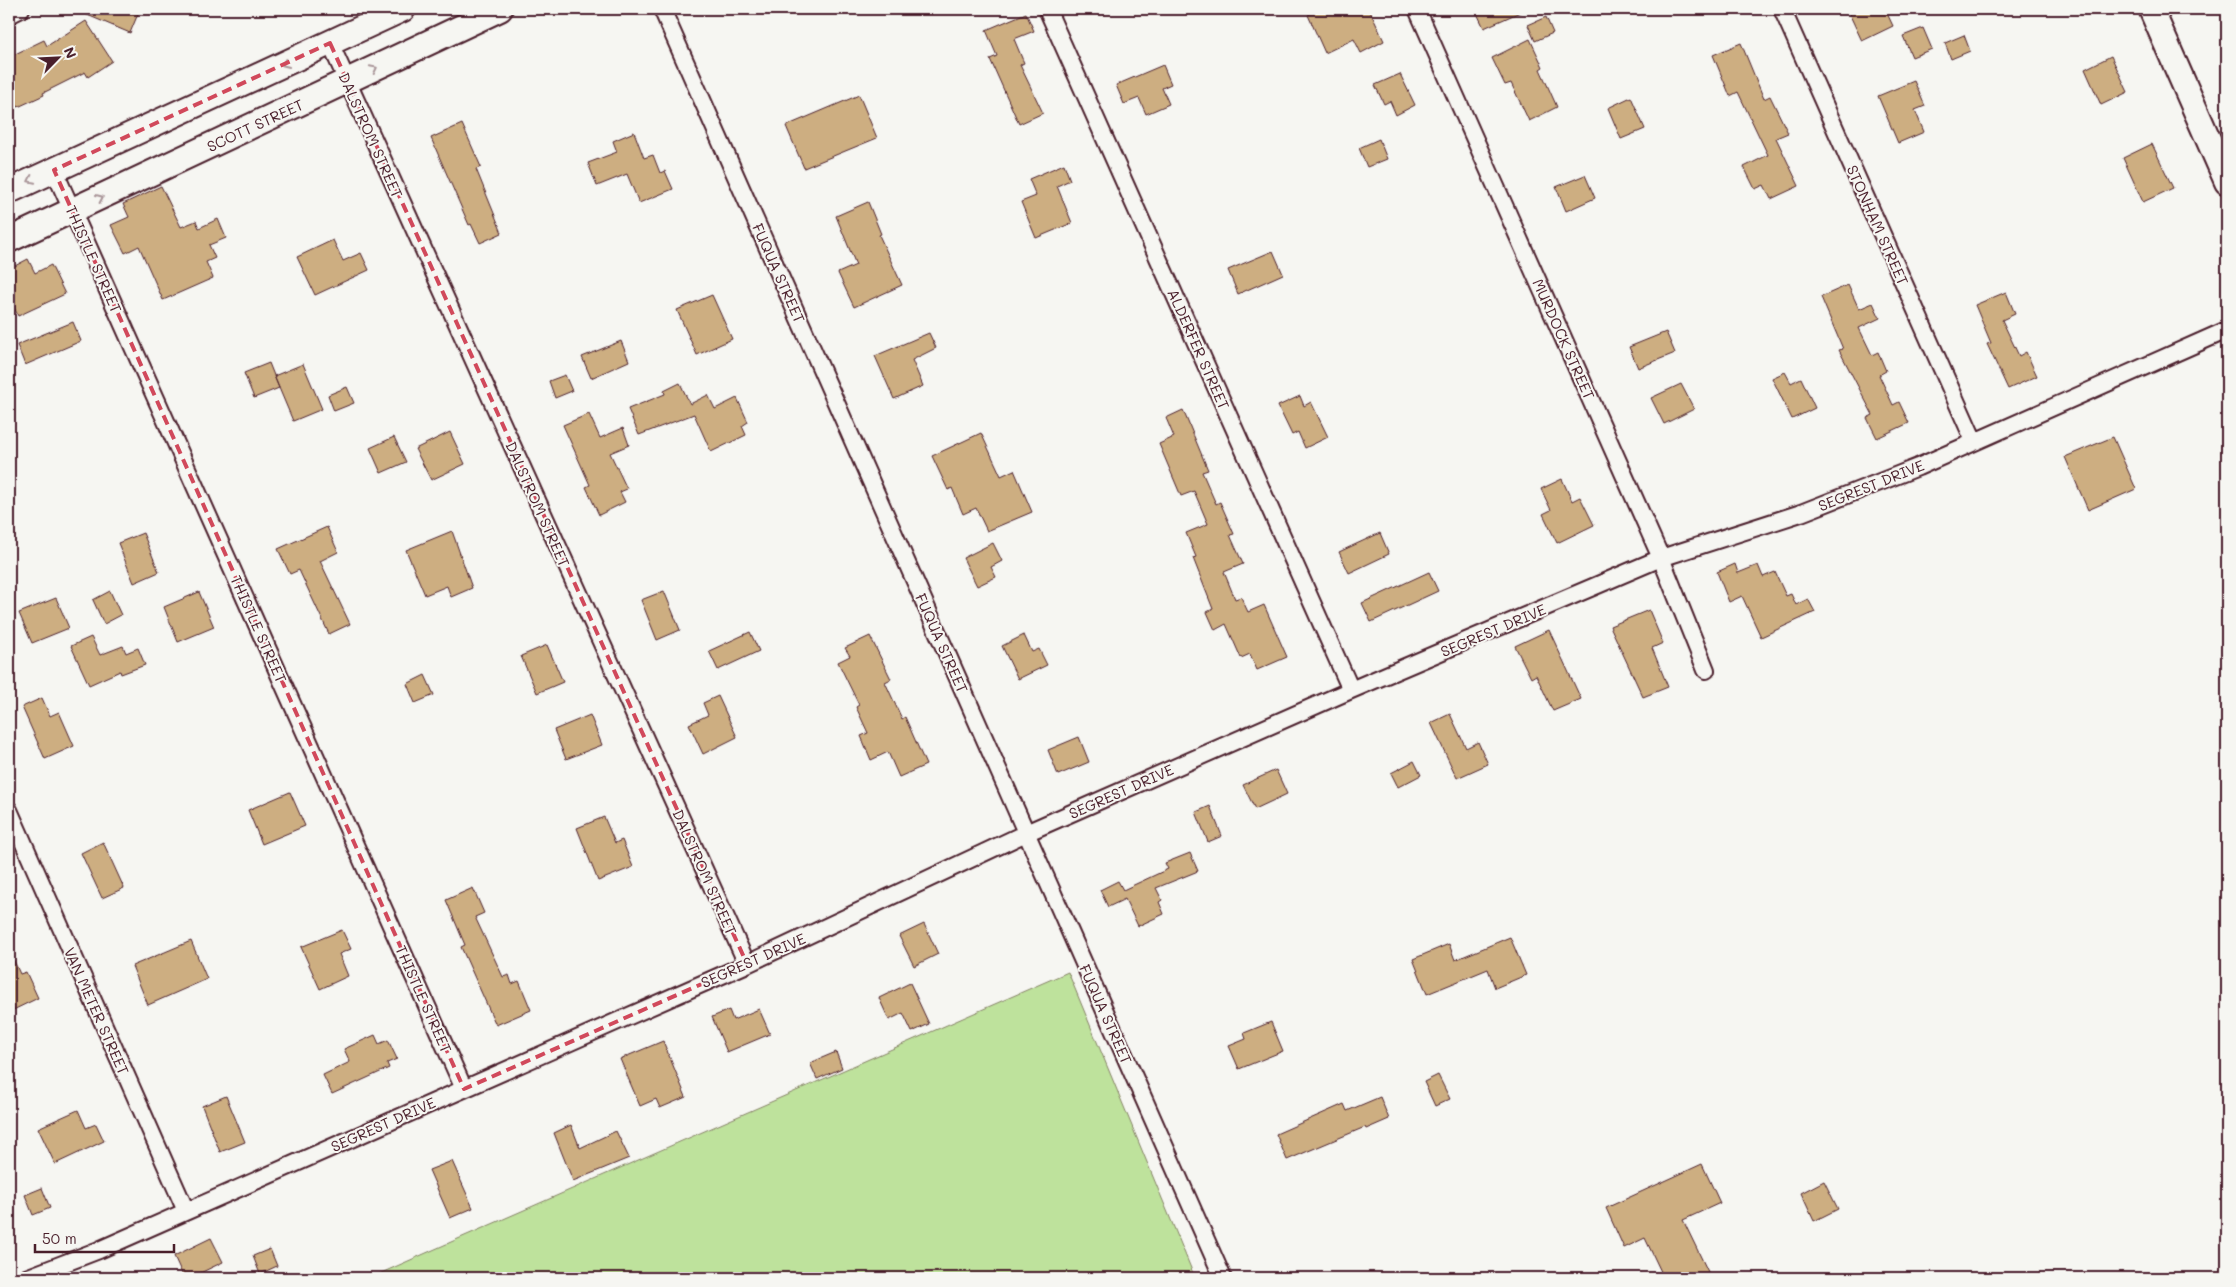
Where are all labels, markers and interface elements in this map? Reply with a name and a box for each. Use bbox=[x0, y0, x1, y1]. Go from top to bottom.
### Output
north arrow bbox=[32, 32, 82, 82]
text: N bbox=[59, 44, 81, 61]
one-way arrow bbox=[281, 57, 290, 68]
one-way arrow bbox=[369, 64, 378, 75]
street label: DALSTROM STREET bbox=[334, 69, 408, 201]
street label: SCOTT STREET bbox=[203, 94, 307, 156]
street label: STONHAM STREET bbox=[1843, 162, 1913, 288]
one-way arrow bbox=[27, 174, 36, 185]
one-way arrow bbox=[95, 194, 104, 204]
street label: THISTLE STREET bbox=[61, 202, 127, 316]
street label: FUQUA STREET bbox=[748, 220, 810, 326]
street label: MURDOCK STREET bbox=[1528, 275, 1600, 403]
street label: ALDERFER STREET bbox=[1163, 285, 1235, 413]
street label: DALSTROM STREET bbox=[501, 438, 575, 570]
street label: SEGREST DRIVE bbox=[1815, 454, 1927, 515]
street label: THISTLE STREET bbox=[226, 572, 292, 686]
street label: FUQUA STREET bbox=[911, 590, 973, 696]
street label: SEGREST DRIVE bbox=[1437, 599, 1549, 661]
street label: SEGREST DRIVE bbox=[1065, 759, 1177, 823]
street label: DALSTROM STREET bbox=[668, 806, 742, 938]
street label: SEGREST DRIVE bbox=[697, 928, 809, 992]
street label: THISTLE STREET bbox=[391, 942, 457, 1056]
street label: VAN METER STREET bbox=[60, 944, 134, 1078]
street label: FUQUA STREET bbox=[1075, 961, 1137, 1067]
street label: SEGREST DRIVE bbox=[327, 1092, 439, 1156]
scale bar bbox=[35, 1222, 174, 1254]
text: 50 m bbox=[42, 1228, 77, 1248]

